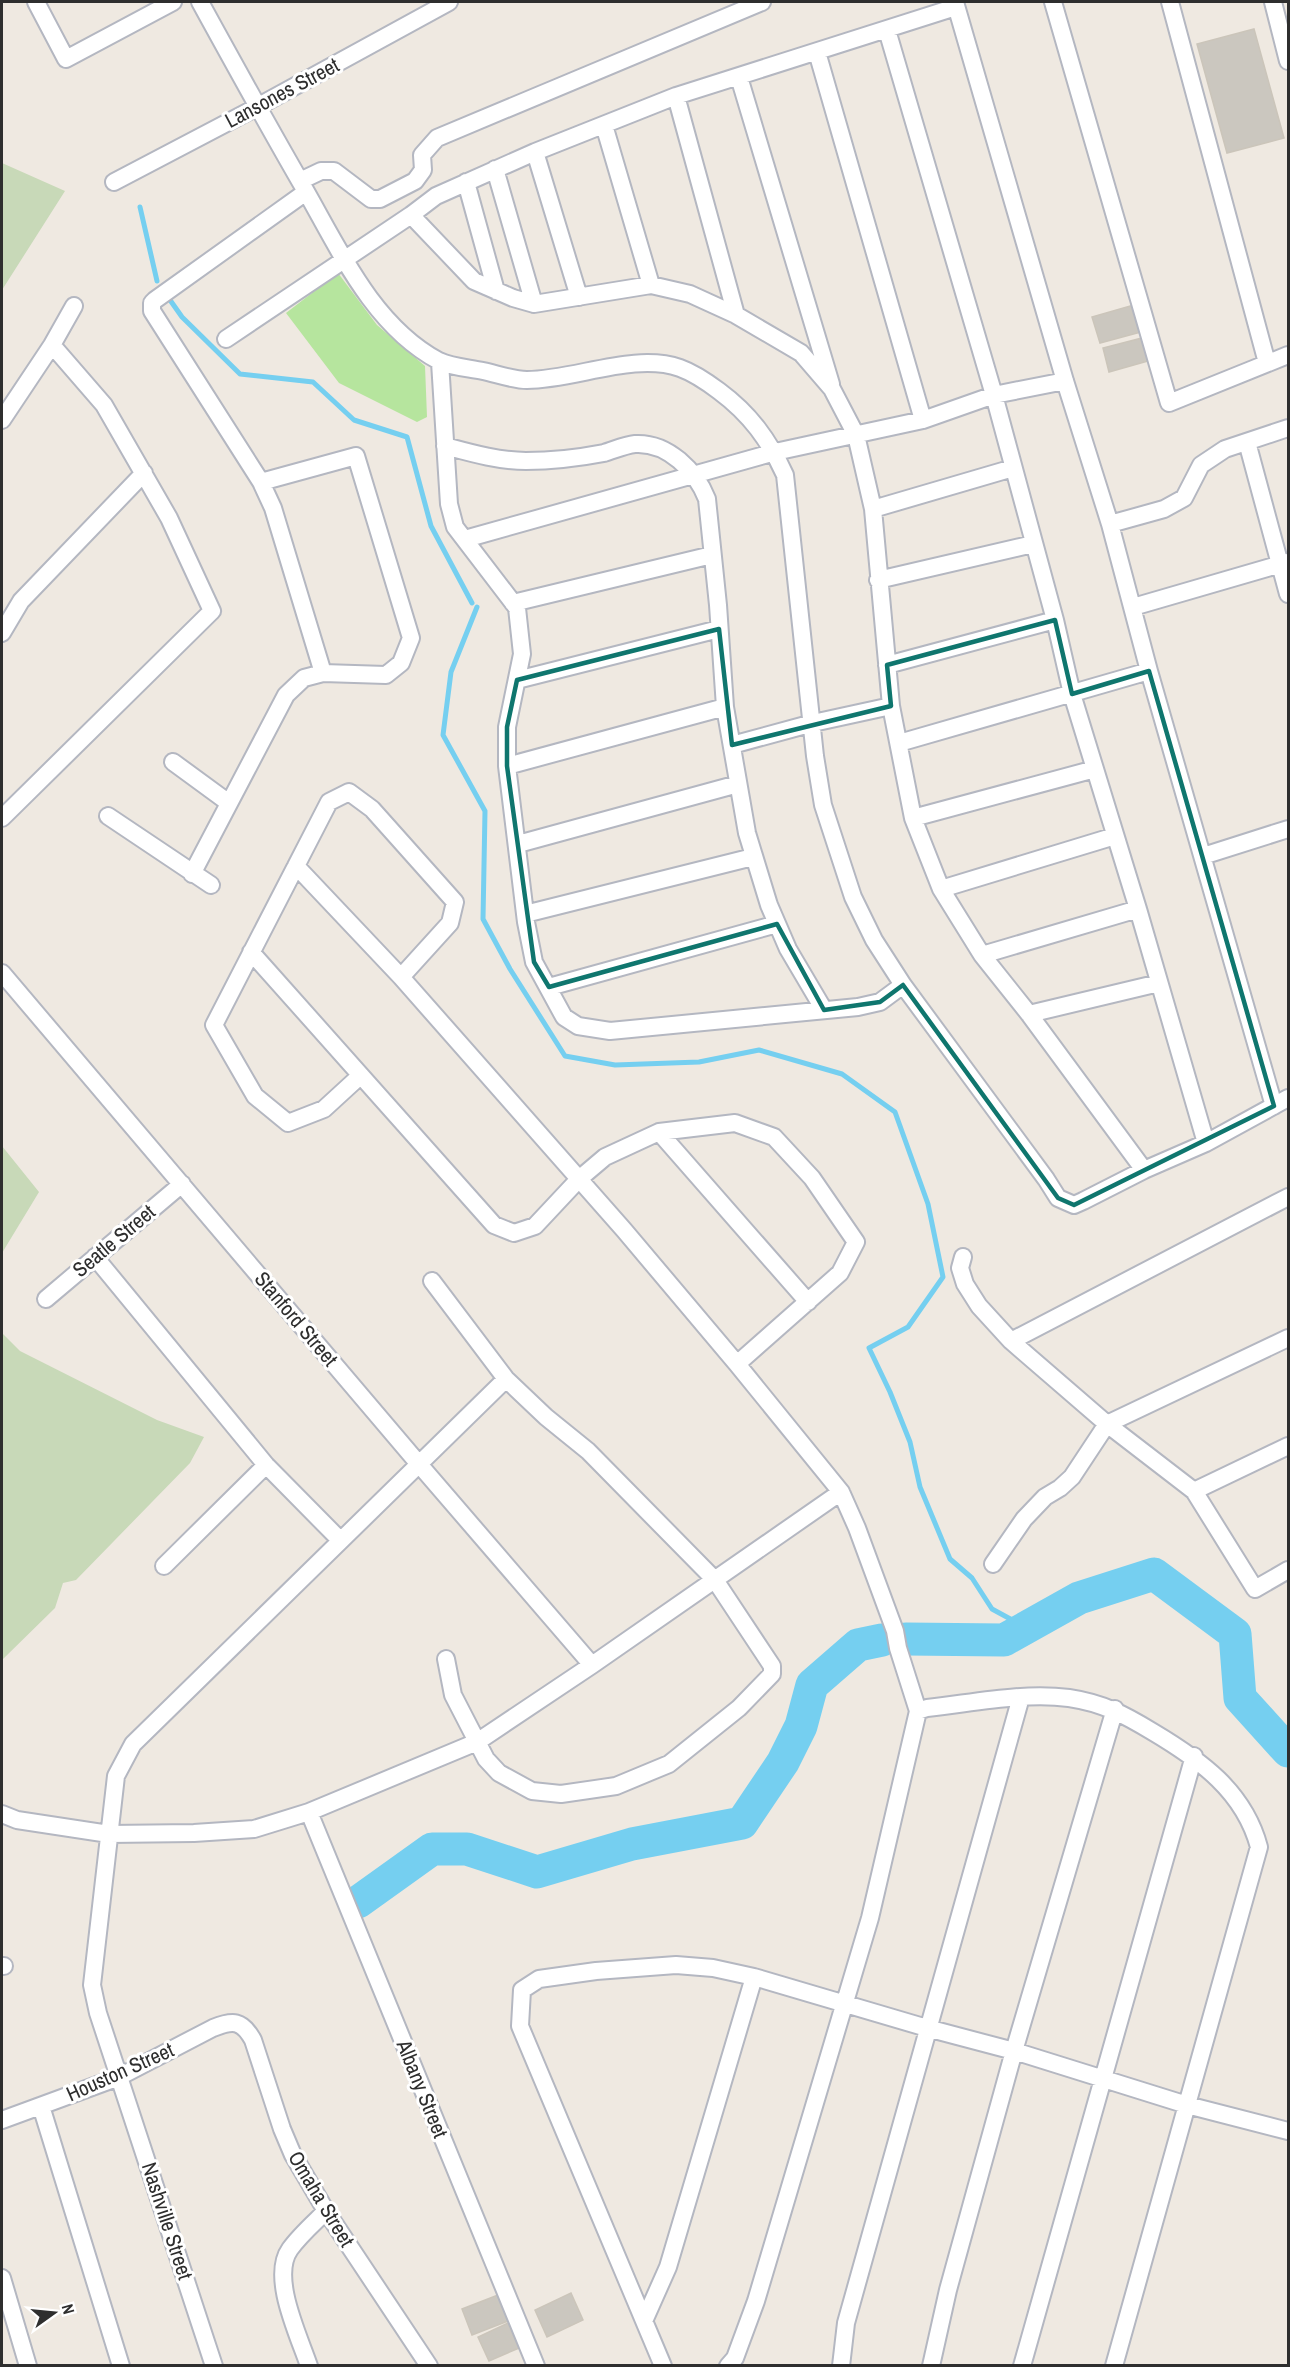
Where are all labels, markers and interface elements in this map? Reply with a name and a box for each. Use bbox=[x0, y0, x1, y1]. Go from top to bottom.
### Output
street label: Lansones Street bbox=[220, 50, 344, 135]
street label: Seatle Street bbox=[66, 1197, 161, 1284]
street label: Stanford Street bbox=[248, 1265, 345, 1373]
street label: Houston Street bbox=[61, 2035, 178, 2108]
street label: Albany Street bbox=[389, 2035, 455, 2142]
street label: Omaha Street bbox=[281, 2145, 362, 2252]
street label: Nashville Street bbox=[135, 2159, 200, 2283]
north arrow bbox=[24, 2283, 84, 2343]
text: N bbox=[57, 2302, 80, 2317]

